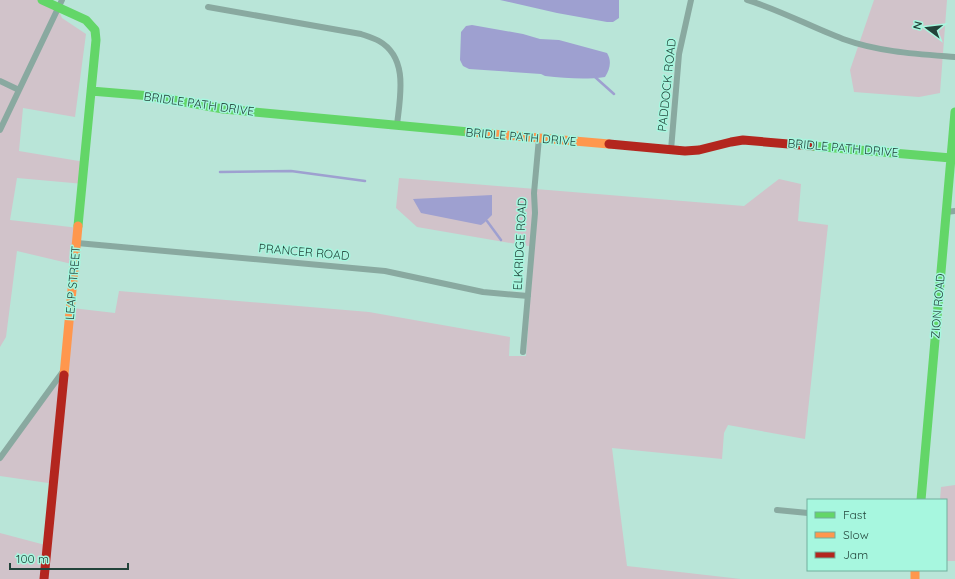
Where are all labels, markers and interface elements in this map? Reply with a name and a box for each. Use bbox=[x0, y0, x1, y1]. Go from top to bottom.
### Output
north arrow bbox=[907, 8, 947, 48]
text: N bbox=[910, 20, 925, 31]
street label: PADDOCK ROAD bbox=[654, 37, 679, 132]
street label: BRIDLE PATH DRIVE bbox=[143, 88, 255, 119]
street label: BRIDLE PATH DRIVE bbox=[465, 124, 577, 149]
street label: BRIDLE PATH DRIVE bbox=[787, 135, 899, 160]
street label: ELKRIDGE ROAD bbox=[510, 197, 529, 291]
street label: PRANCER ROAD bbox=[258, 240, 350, 263]
street label: LEAP STREET bbox=[62, 245, 83, 321]
street label: ZION ROAD bbox=[927, 272, 948, 339]
legend bbox=[807, 499, 947, 571]
text: Fast bbox=[843, 507, 867, 522]
text: Slow bbox=[843, 527, 869, 542]
scale bar bbox=[10, 545, 128, 571]
text: Jam bbox=[843, 547, 868, 562]
text: 100 m bbox=[16, 551, 49, 566]

